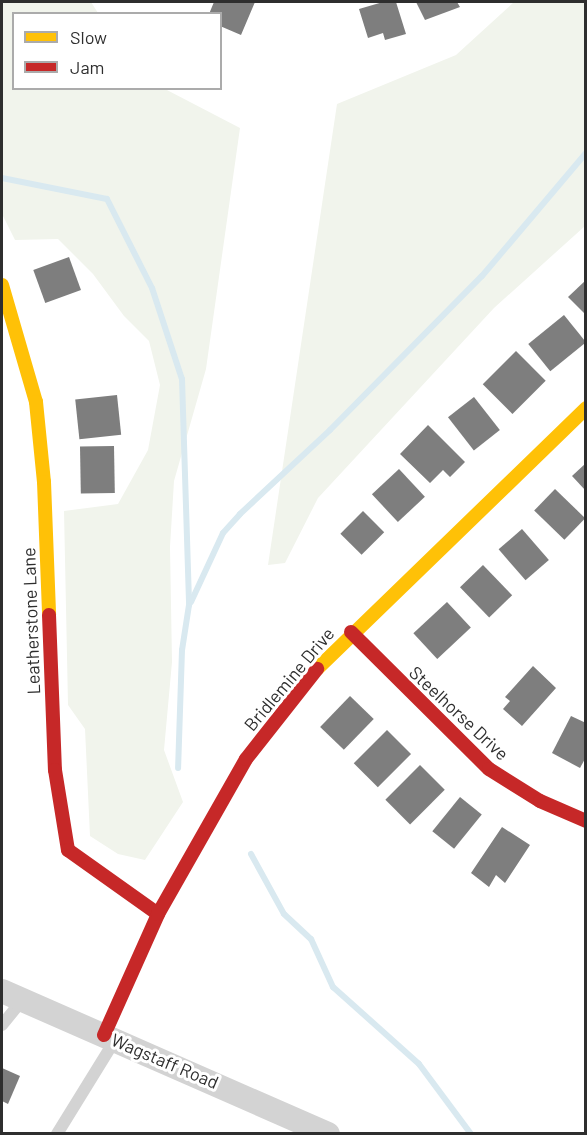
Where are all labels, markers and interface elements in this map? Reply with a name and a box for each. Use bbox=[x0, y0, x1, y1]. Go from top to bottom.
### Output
legend bbox=[12, 12, 222, 90]
text: Slow bbox=[70, 26, 107, 48]
text: Jam bbox=[70, 56, 104, 78]
street label: Leatherstone Lane bbox=[18, 547, 44, 695]
street label: Bridlemine Drive bbox=[239, 623, 339, 735]
street label: Steelhorse Drive bbox=[405, 661, 513, 765]
street label: Wagstaff Road bbox=[108, 1029, 222, 1093]

